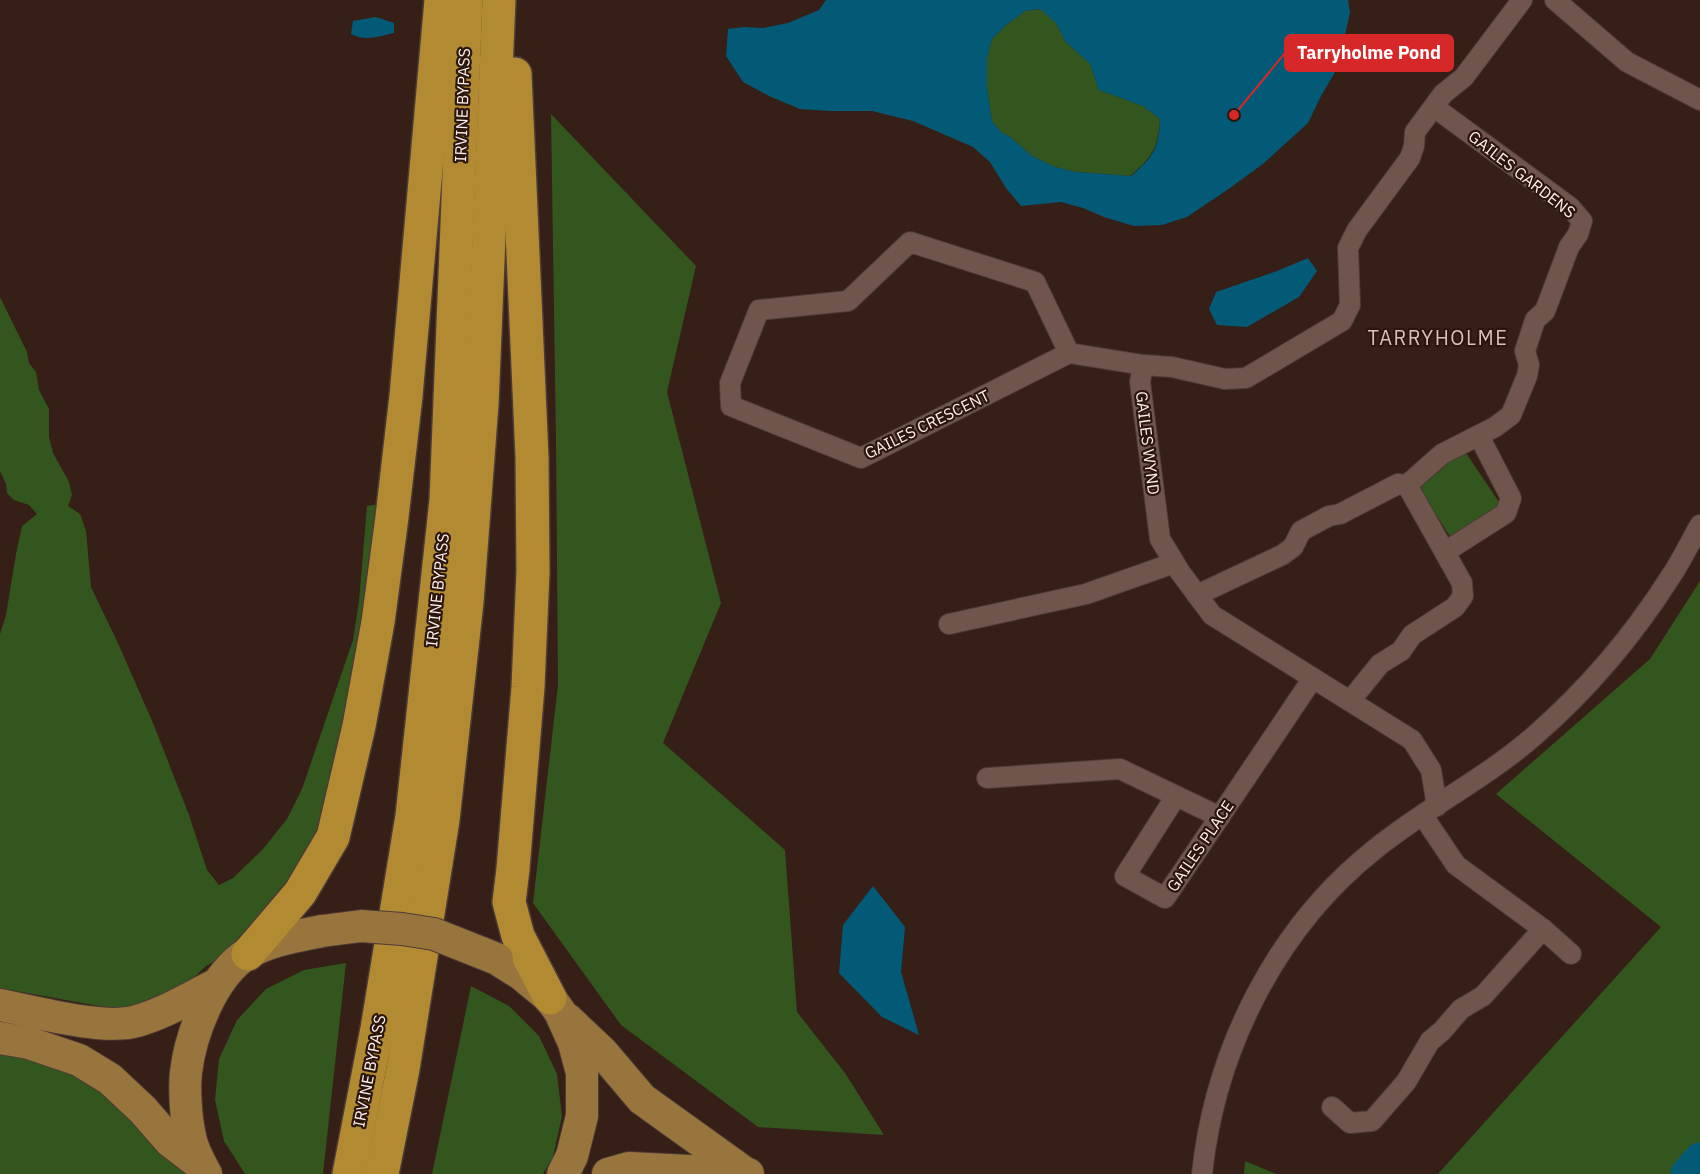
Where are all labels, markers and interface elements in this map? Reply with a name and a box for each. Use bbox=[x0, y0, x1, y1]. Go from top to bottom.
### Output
callout: Tarryholme Pond bbox=[1285, 35, 1453, 71]
text: Tarryholme Pond bbox=[1297, 41, 1441, 64]
street label: IRVINE BYPASS bbox=[450, 48, 474, 162]
street label: GAILES GARDENS bbox=[1464, 126, 1580, 222]
district label: TARRYHOLME bbox=[1368, 324, 1508, 351]
street label: GAILES CRESCENT bbox=[861, 385, 993, 463]
street label: GAILES WYND bbox=[1132, 390, 1164, 496]
street label: IRVINE BYPASS bbox=[421, 532, 453, 648]
street label: GAILES PLACE bbox=[1162, 797, 1238, 895]
street label: IRVINE BYPASS bbox=[348, 1013, 390, 1129]

